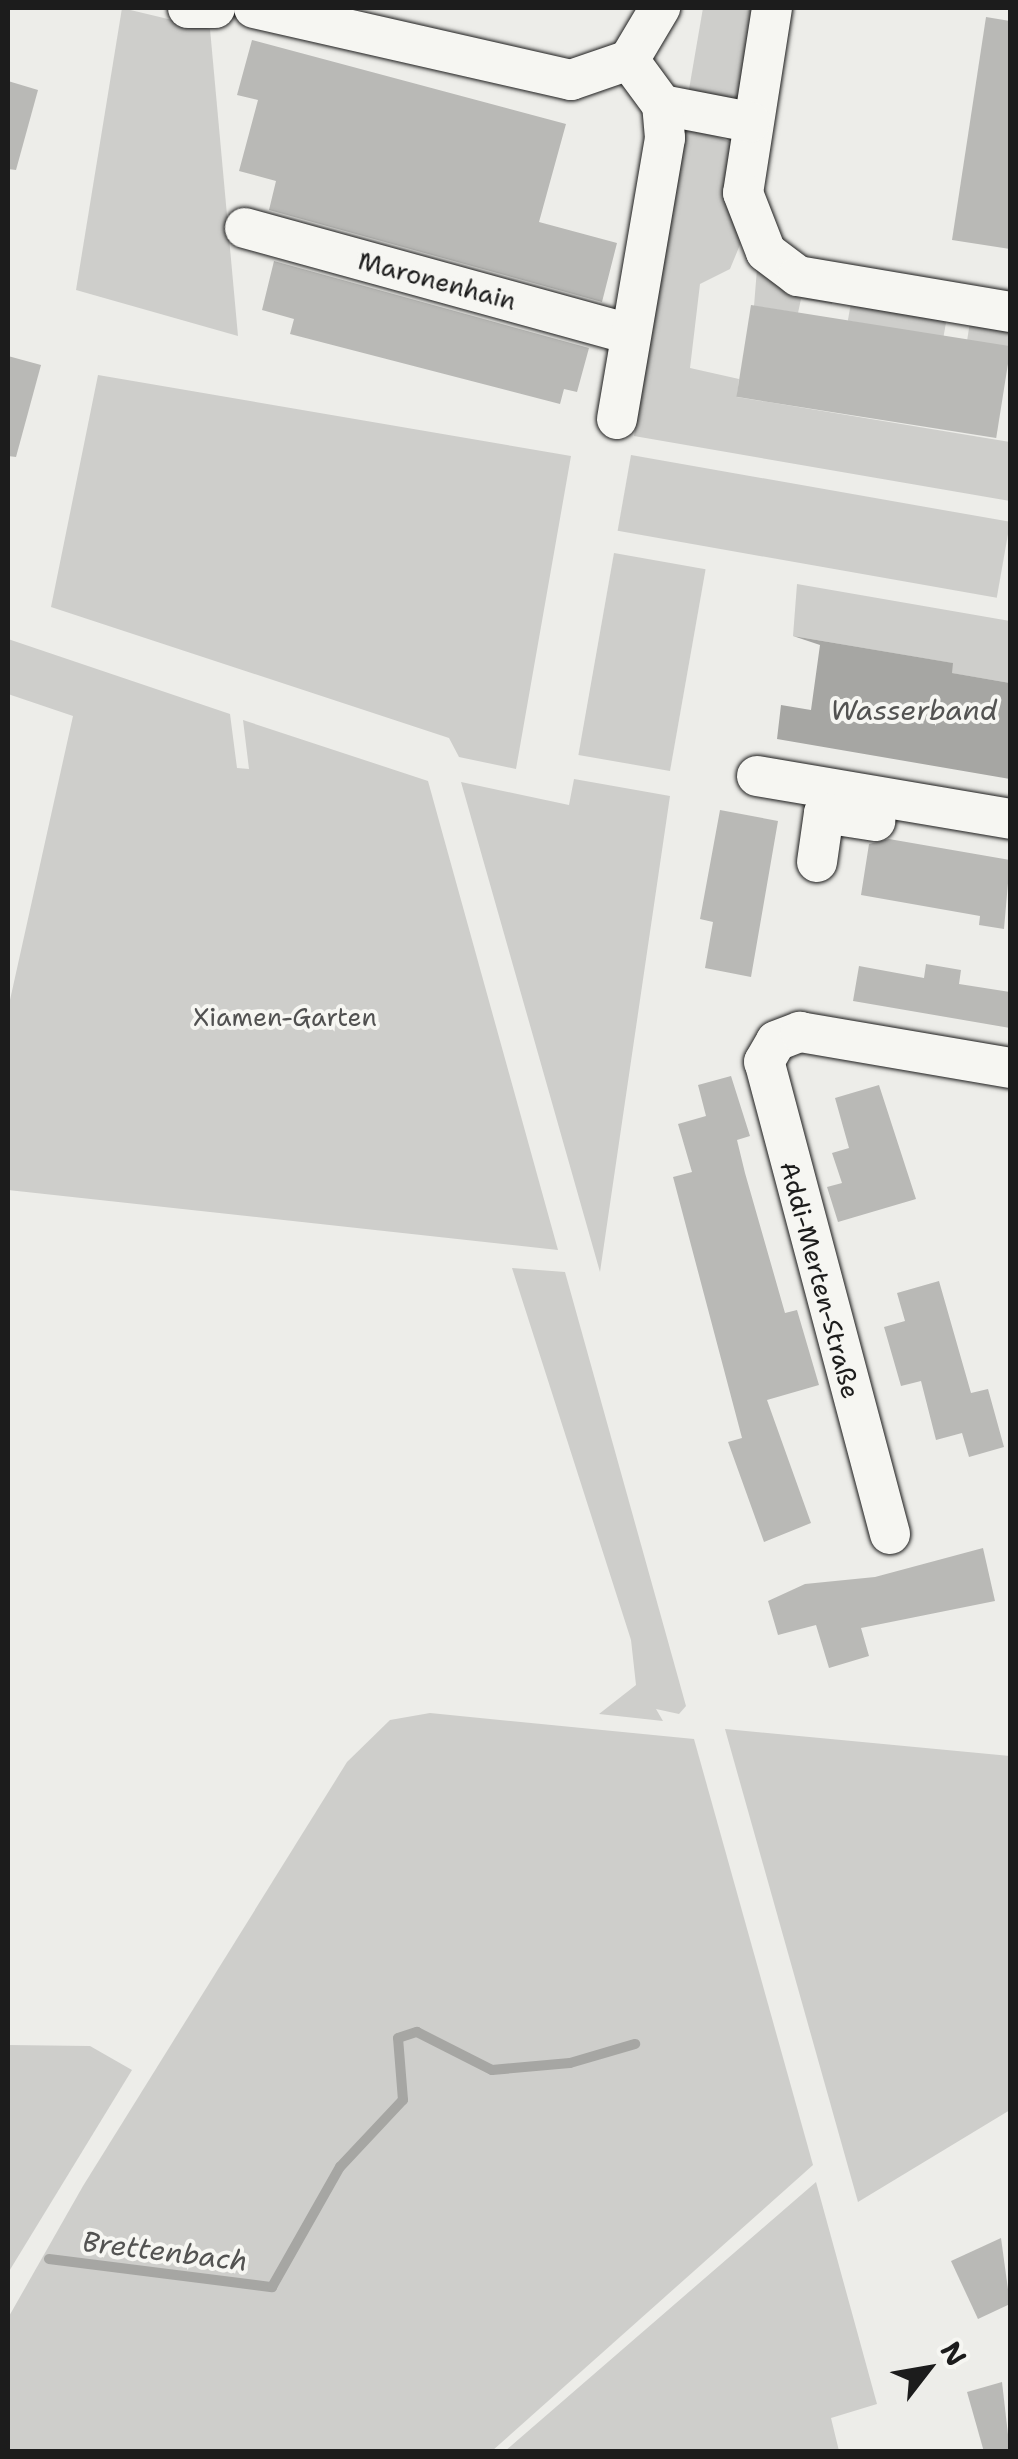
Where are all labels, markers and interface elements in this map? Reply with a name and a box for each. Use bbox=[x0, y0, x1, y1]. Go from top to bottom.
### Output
street label: Maronenhain bbox=[355, 246, 519, 316]
water label: Wasserband bbox=[830, 693, 998, 727]
park label: Xiamen-Garten bbox=[193, 1002, 377, 1032]
street label: Addi-Merten-Straße bbox=[774, 1158, 866, 1402]
water label: Brettenbach bbox=[80, 2224, 250, 2278]
north arrow bbox=[878, 2319, 978, 2419]
text: N bbox=[932, 2334, 976, 2373]

